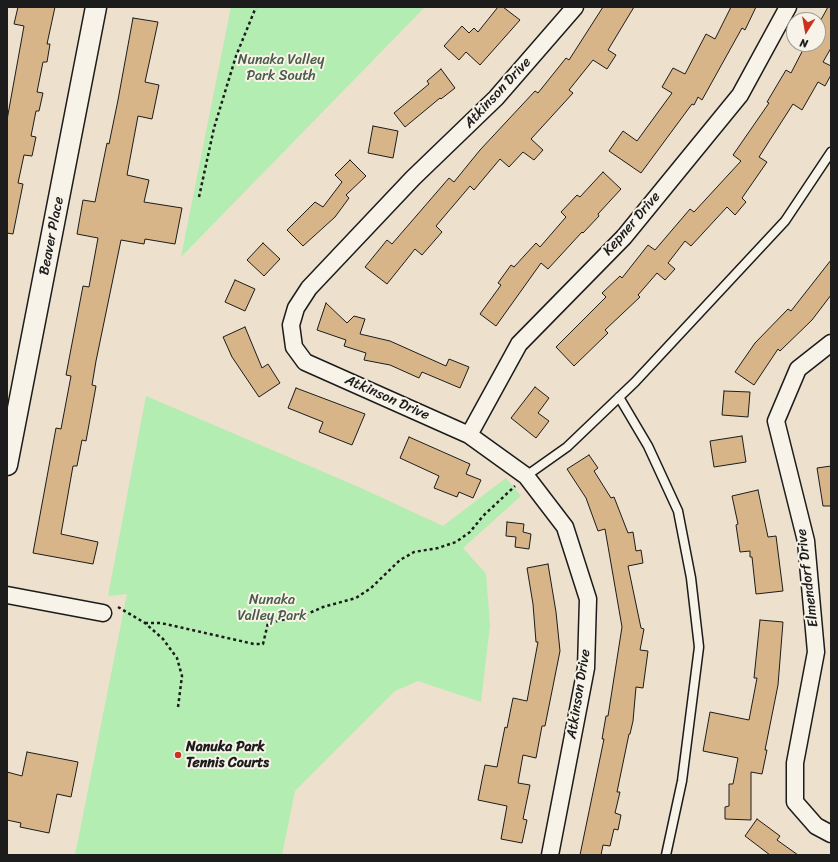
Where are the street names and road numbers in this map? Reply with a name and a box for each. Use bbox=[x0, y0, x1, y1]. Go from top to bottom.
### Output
street label: Atkinson Drive bbox=[461, 54, 535, 132]
street label: Kepner Drive bbox=[600, 189, 664, 259]
street label: Beaver Place bbox=[36, 195, 68, 277]
street label: Atkinson Drive bbox=[342, 372, 432, 424]
street label: Elmendorf Drive bbox=[794, 528, 822, 628]
street label: Atkinson Drive bbox=[564, 648, 594, 740]

